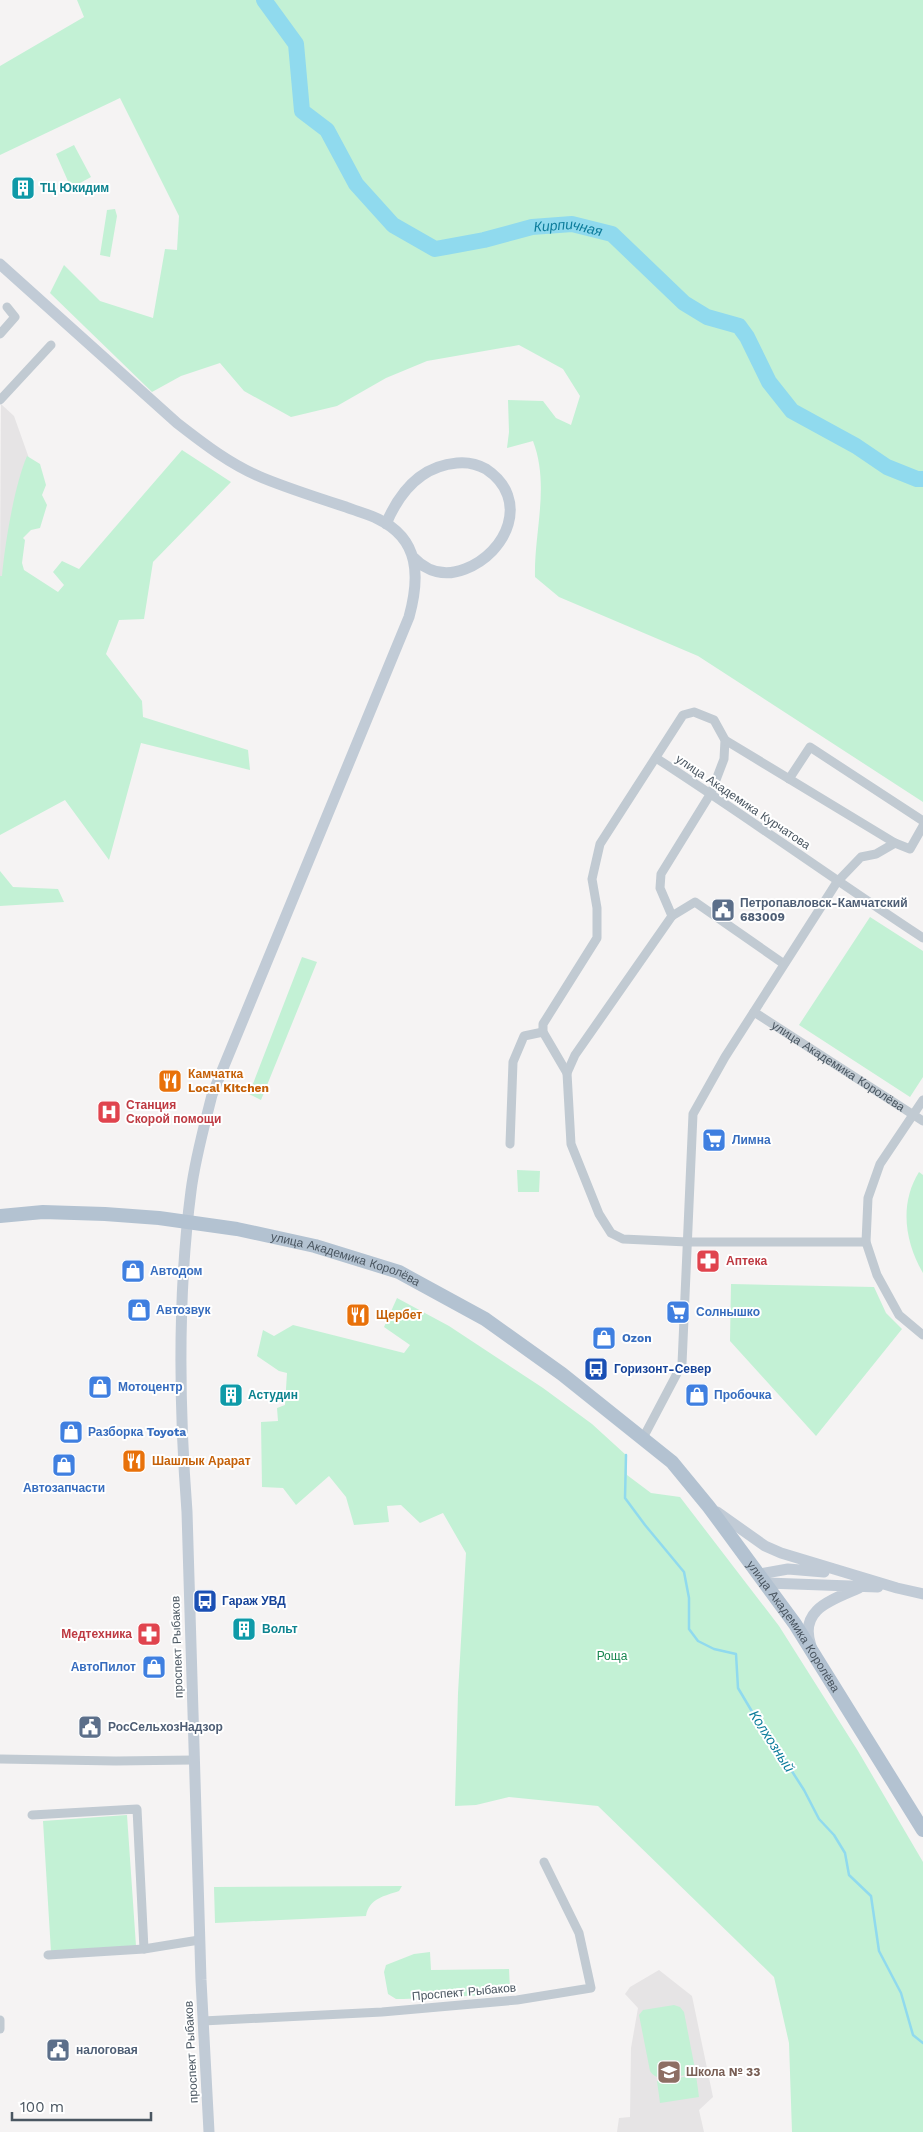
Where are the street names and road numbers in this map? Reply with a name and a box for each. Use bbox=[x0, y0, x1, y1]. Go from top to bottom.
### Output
street label: улица Академика Курчатова bbox=[673, 752, 813, 852]
street label: улица Академика Королёва bbox=[769, 1018, 908, 1114]
street label: улица Академика Королёва bbox=[270, 1230, 423, 1289]
street label: улица Академика Королёва bbox=[744, 1558, 843, 1695]
street label: проспект Рыбаков bbox=[168, 1596, 186, 1698]
street label: Проспект Рыбаков bbox=[411, 1980, 517, 2004]
street label: проспект Рыбаков bbox=[181, 2001, 201, 2103]

